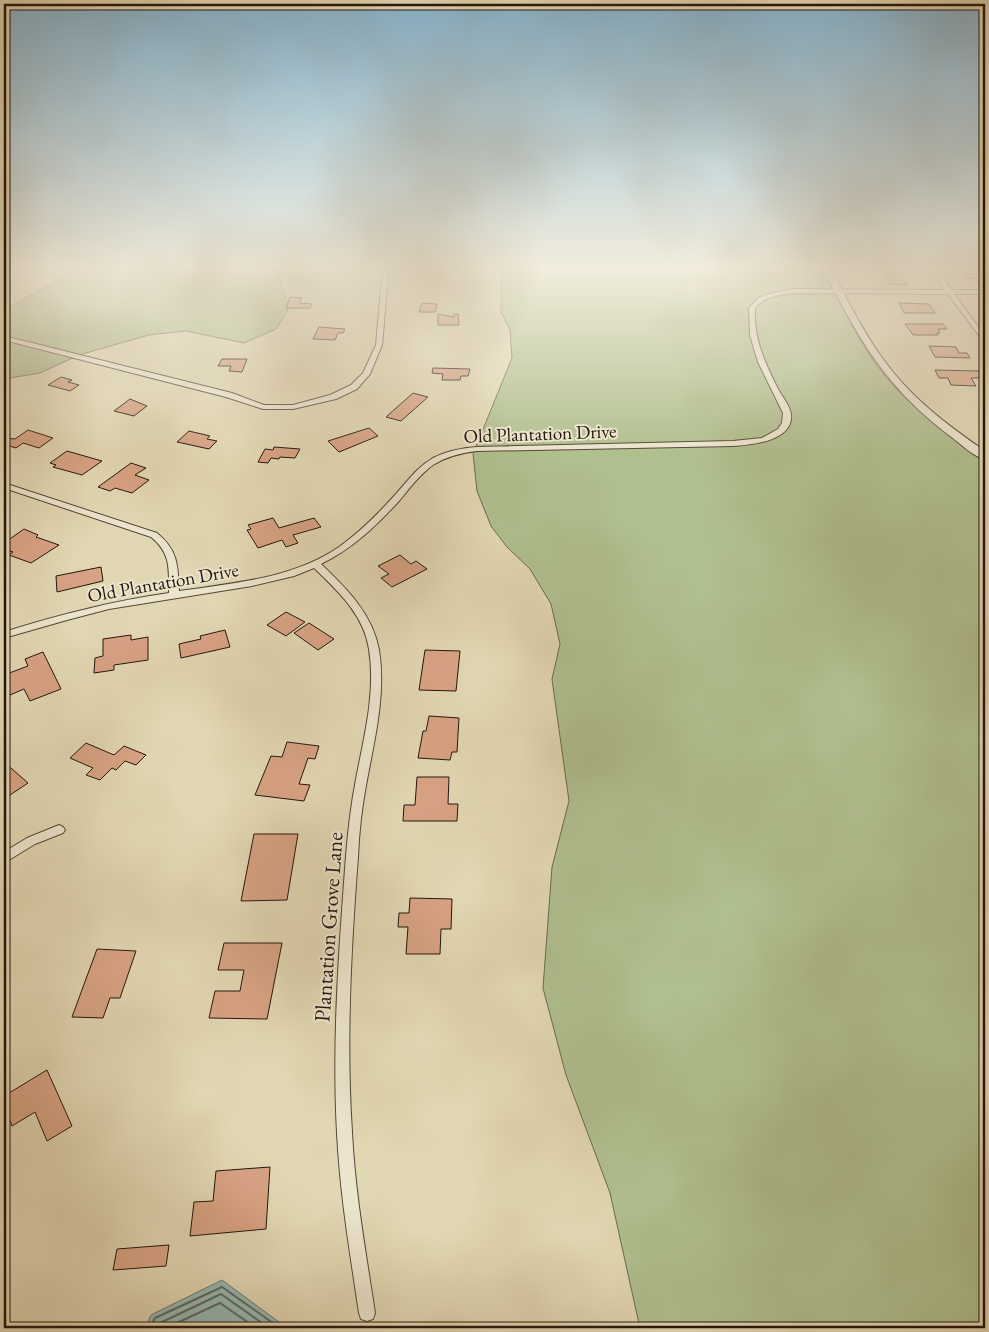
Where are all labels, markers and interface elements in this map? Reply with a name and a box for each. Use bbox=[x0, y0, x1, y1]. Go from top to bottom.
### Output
street label: Old Plantation Drive bbox=[463, 418, 617, 449]
street label: Old Plantation Drive bbox=[86, 557, 241, 608]
street label: Plantation Grove Lane bbox=[307, 831, 350, 1023]

